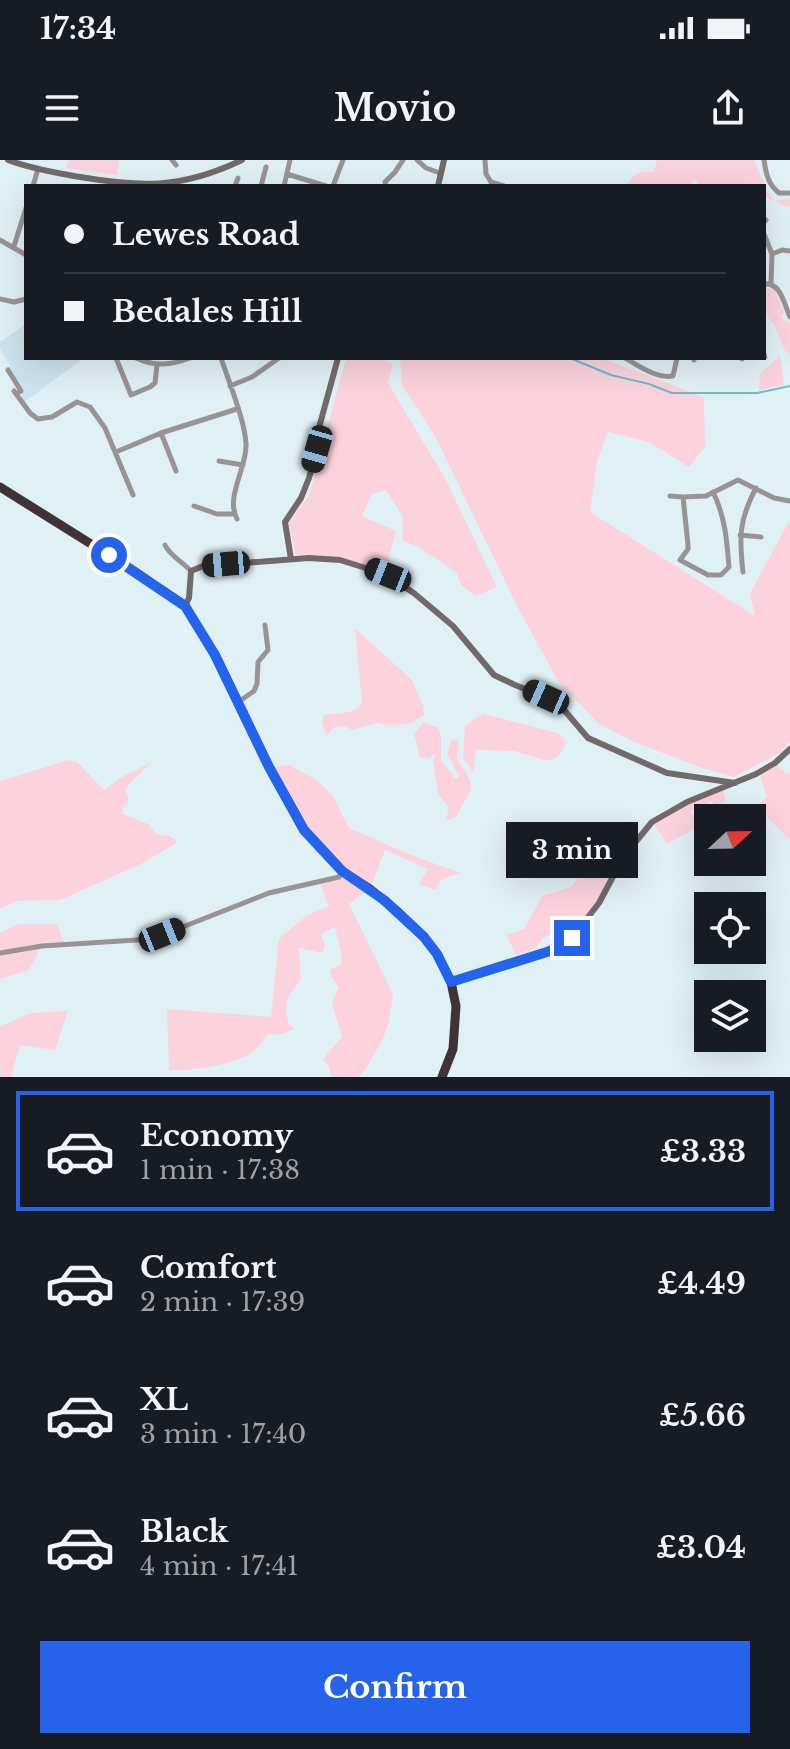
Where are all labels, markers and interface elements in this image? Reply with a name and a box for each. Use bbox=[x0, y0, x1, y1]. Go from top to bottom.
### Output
text: 17:34 bbox=[40, 10, 116, 47]
icon: menu bbox=[40, 86, 84, 130]
text: Movio bbox=[334, 86, 456, 131]
icon: share bbox=[706, 86, 750, 130]
text: Lewes Road bbox=[112, 216, 300, 253]
text: Bedales Hill bbox=[112, 293, 302, 330]
car bbox=[299, 423, 335, 475]
route start bbox=[91, 537, 127, 573]
car bbox=[201, 550, 251, 578]
car bbox=[361, 555, 415, 595]
car bbox=[519, 676, 573, 718]
north arrow bbox=[694, 804, 766, 876]
map controls bbox=[694, 804, 766, 1052]
callout: 3 min bbox=[506, 822, 638, 878]
text: 3 min bbox=[532, 834, 612, 866]
button: locate bbox=[694, 892, 766, 964]
car bbox=[135, 915, 189, 955]
route end bbox=[554, 920, 590, 956]
button: layers bbox=[694, 980, 766, 1052]
icon: car bbox=[44, 1115, 116, 1187]
text: Economy bbox=[140, 1117, 293, 1154]
text: £3.33 bbox=[660, 1133, 746, 1170]
text: 1 min · 17:38 bbox=[140, 1154, 300, 1186]
icon: car bbox=[44, 1247, 116, 1319]
text: Comfort bbox=[140, 1249, 277, 1286]
text: £4.49 bbox=[657, 1265, 746, 1302]
text: 2 min · 17:39 bbox=[140, 1286, 305, 1318]
icon: car bbox=[44, 1379, 116, 1451]
text: XL bbox=[140, 1381, 188, 1418]
text: £5.66 bbox=[659, 1397, 746, 1434]
text: 3 min · 17:40 bbox=[140, 1418, 306, 1450]
icon: car bbox=[44, 1511, 116, 1583]
text: Black bbox=[140, 1513, 228, 1550]
text: £3.04 bbox=[656, 1529, 746, 1566]
text: 4 min · 17:41 bbox=[140, 1550, 299, 1582]
button: Confirm bbox=[40, 1641, 750, 1733]

